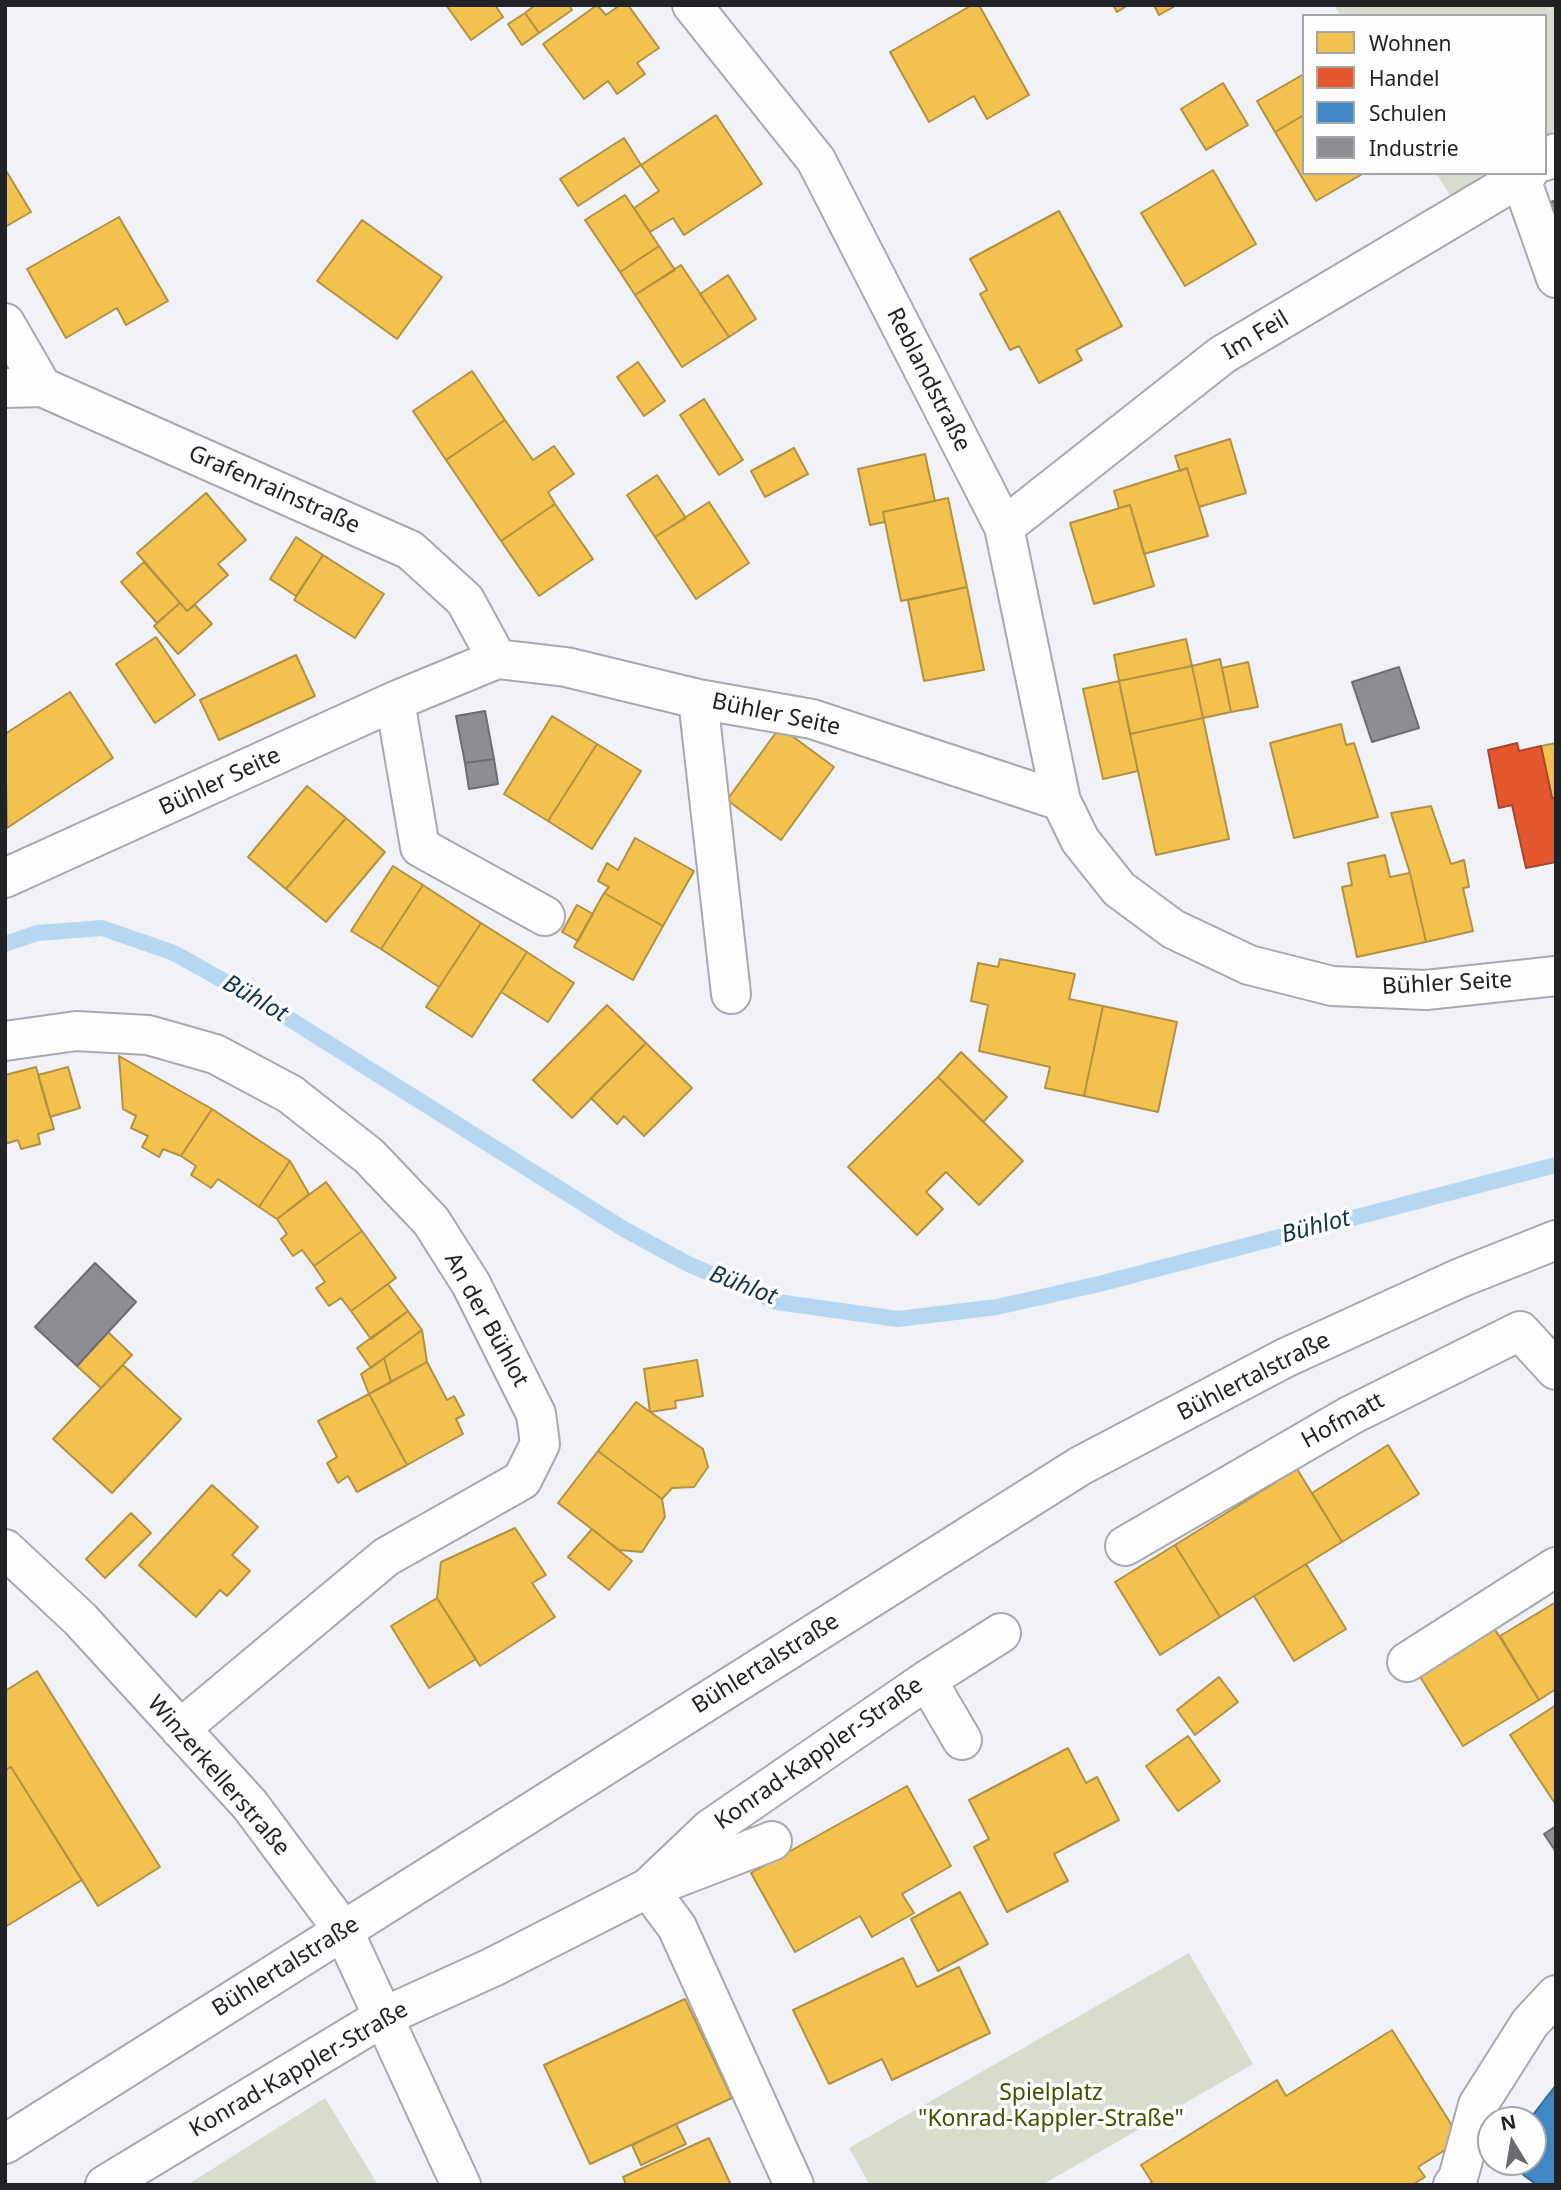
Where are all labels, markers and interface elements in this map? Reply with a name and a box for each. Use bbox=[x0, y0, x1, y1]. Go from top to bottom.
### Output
legend bbox=[1302, 14, 1547, 175]
text: Wohnen bbox=[1369, 29, 1452, 57]
text: Handel bbox=[1369, 64, 1440, 92]
text: Schulen bbox=[1369, 99, 1447, 127]
text: Industrie bbox=[1369, 134, 1459, 162]
street label: Reblandstraße bbox=[880, 304, 976, 456]
street label: Im Feil bbox=[1218, 306, 1294, 366]
street label: Grafenrainstraße bbox=[184, 440, 364, 540]
street label: Bühler Seite bbox=[709, 688, 843, 742]
street label: Bühler Seite bbox=[155, 742, 285, 822]
street label: Bühler Seite bbox=[1381, 967, 1513, 1001]
water label: Bühlot bbox=[218, 969, 292, 1029]
water label: Bühlot bbox=[1279, 1204, 1353, 1250]
street label: An der Bühlot bbox=[438, 1248, 534, 1392]
water label: Bühlot bbox=[705, 1260, 781, 1312]
street label: Bühlertalstraße bbox=[1173, 1327, 1335, 1427]
street label: Hofmatt bbox=[1297, 1387, 1389, 1455]
street label: Bühlertalstraße bbox=[688, 1608, 844, 1720]
street label: Konrad-Kappler-Straße bbox=[710, 1672, 928, 1836]
street label: Winzerkellerstraße bbox=[141, 1690, 295, 1862]
street label: Bühlertalstraße bbox=[208, 1911, 364, 2023]
street label: Konrad-Kappler-Straße bbox=[185, 1996, 413, 2144]
park label: Spielplatz "Konrad-Kappler-Straße" bbox=[918, 2079, 1184, 2133]
north arrow bbox=[1477, 2106, 1547, 2176]
text: N bbox=[1498, 2108, 1518, 2137]

